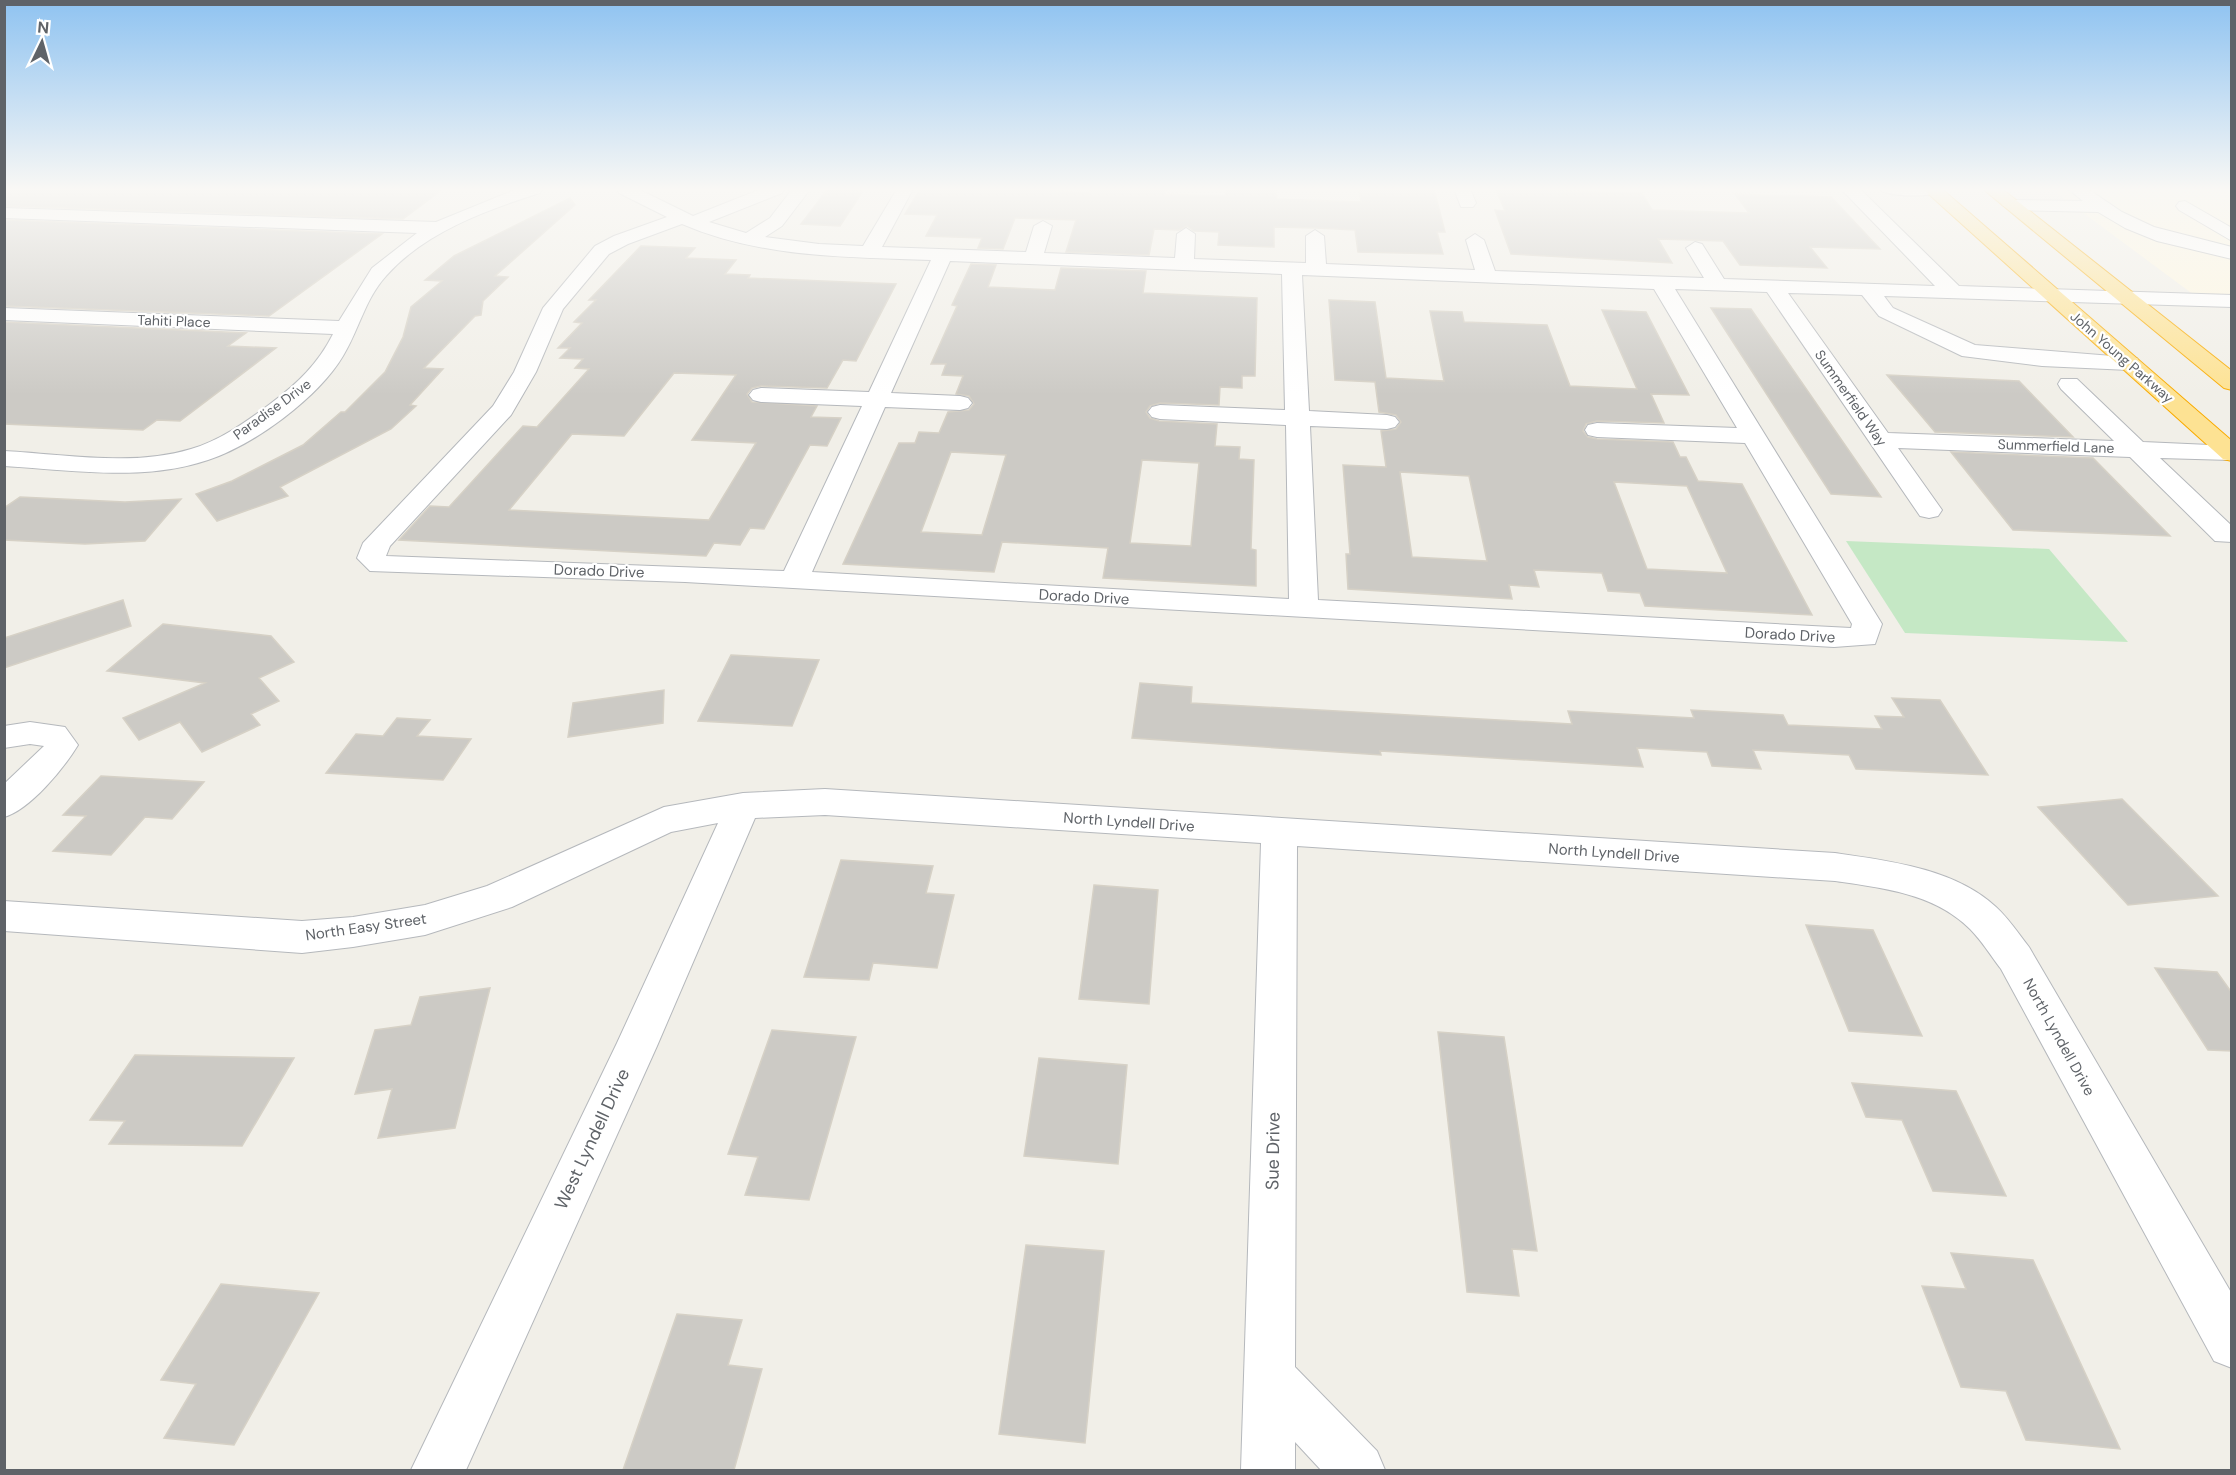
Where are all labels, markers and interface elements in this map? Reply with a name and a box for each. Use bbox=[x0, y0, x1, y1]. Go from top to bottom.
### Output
north arrow bbox=[12, 12, 72, 72]
text: N bbox=[37, 17, 50, 39]
street label: John Young Parkway bbox=[2067, 307, 2178, 407]
street label: Tahiti Place bbox=[137, 311, 211, 331]
street label: Summerfield Way bbox=[1811, 346, 1891, 450]
street label: Paradise Drive bbox=[229, 375, 315, 443]
street label: Summerfield Lane bbox=[1997, 435, 2115, 457]
street label: Dorado Drive bbox=[553, 559, 645, 583]
street label: Dorado Drive bbox=[1038, 585, 1130, 609]
street label: Dorado Drive bbox=[1744, 623, 1836, 647]
street label: North Lyndell Drive bbox=[1063, 807, 1195, 837]
street label: North Lyndell Drive bbox=[1548, 838, 1680, 868]
street label: North Easy Street bbox=[304, 909, 428, 945]
street label: North Lyndell Drive bbox=[2018, 975, 2100, 1099]
street label: West Lyndell Drive bbox=[549, 1065, 635, 1213]
street label: Sue Drive bbox=[1260, 1112, 1286, 1190]

